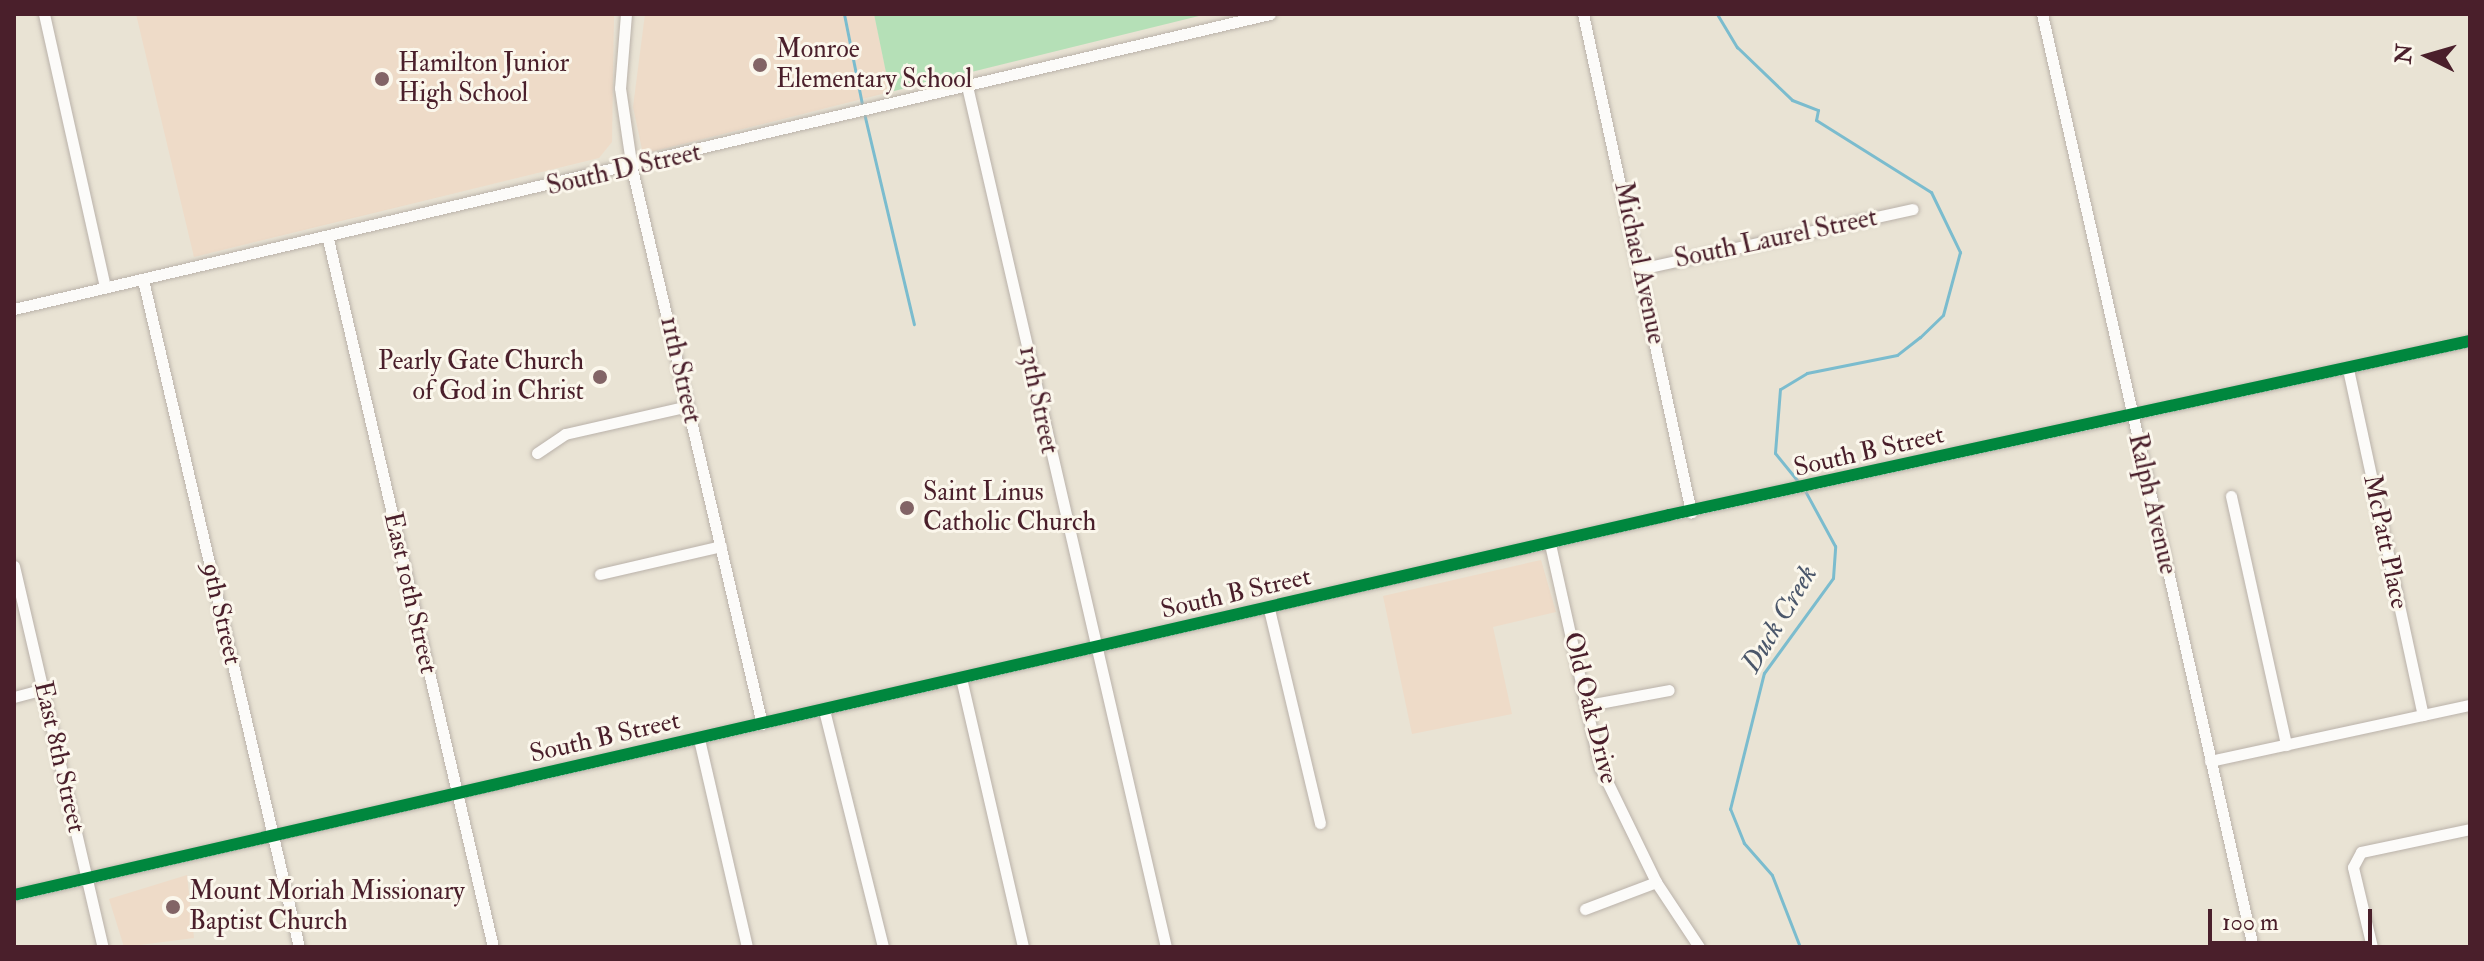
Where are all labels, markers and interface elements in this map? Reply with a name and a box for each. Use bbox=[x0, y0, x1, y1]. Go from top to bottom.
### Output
north arrow bbox=[2388, 16, 2468, 96]
place label: Monroe Elementary School bbox=[776, 34, 972, 96]
text: N bbox=[2389, 43, 2419, 65]
place label: Hamilton Junior High School bbox=[398, 48, 569, 110]
marker: Monroe Elementary School bbox=[751, 56, 769, 74]
marker: Hamilton Junior High School bbox=[373, 70, 391, 88]
street label: South D Street bbox=[544, 137, 704, 203]
street label: Michael Avenue bbox=[1607, 179, 1671, 347]
street label: South Laurel Street bbox=[1672, 202, 1880, 276]
street label: 11th Street bbox=[653, 314, 707, 426]
street label: 13th Street bbox=[1011, 343, 1065, 457]
place label: Pearly Gate Church of God in Christ bbox=[378, 346, 584, 408]
marker: Pearly Gate Church of God in Christ bbox=[591, 368, 609, 386]
street label: South B Street bbox=[1791, 420, 1947, 484]
street label: Ralph Avenue bbox=[2121, 431, 2183, 577]
street label: McPatt Place bbox=[2356, 472, 2414, 612]
place label: Saint Linus Catholic Church bbox=[923, 477, 1096, 538]
marker: Saint Linus Catholic Church bbox=[898, 499, 916, 517]
street label: East 10th Street bbox=[376, 509, 444, 677]
water label: Duck Creek bbox=[1735, 559, 1825, 679]
street label: 9th Street bbox=[194, 560, 248, 668]
street label: South B Street bbox=[1158, 562, 1314, 626]
street label: Old Oak Drive bbox=[1556, 629, 1624, 787]
street label: East 8th Street bbox=[26, 678, 92, 836]
street label: South B Street bbox=[527, 706, 683, 770]
place label: Mount Moriah Missionary Baptist Church bbox=[189, 876, 465, 938]
scale bar bbox=[2212, 893, 2376, 943]
marker: Mount Moriah Missionary Baptist Church bbox=[164, 898, 182, 916]
text: 100 m bbox=[2222, 907, 2279, 938]

